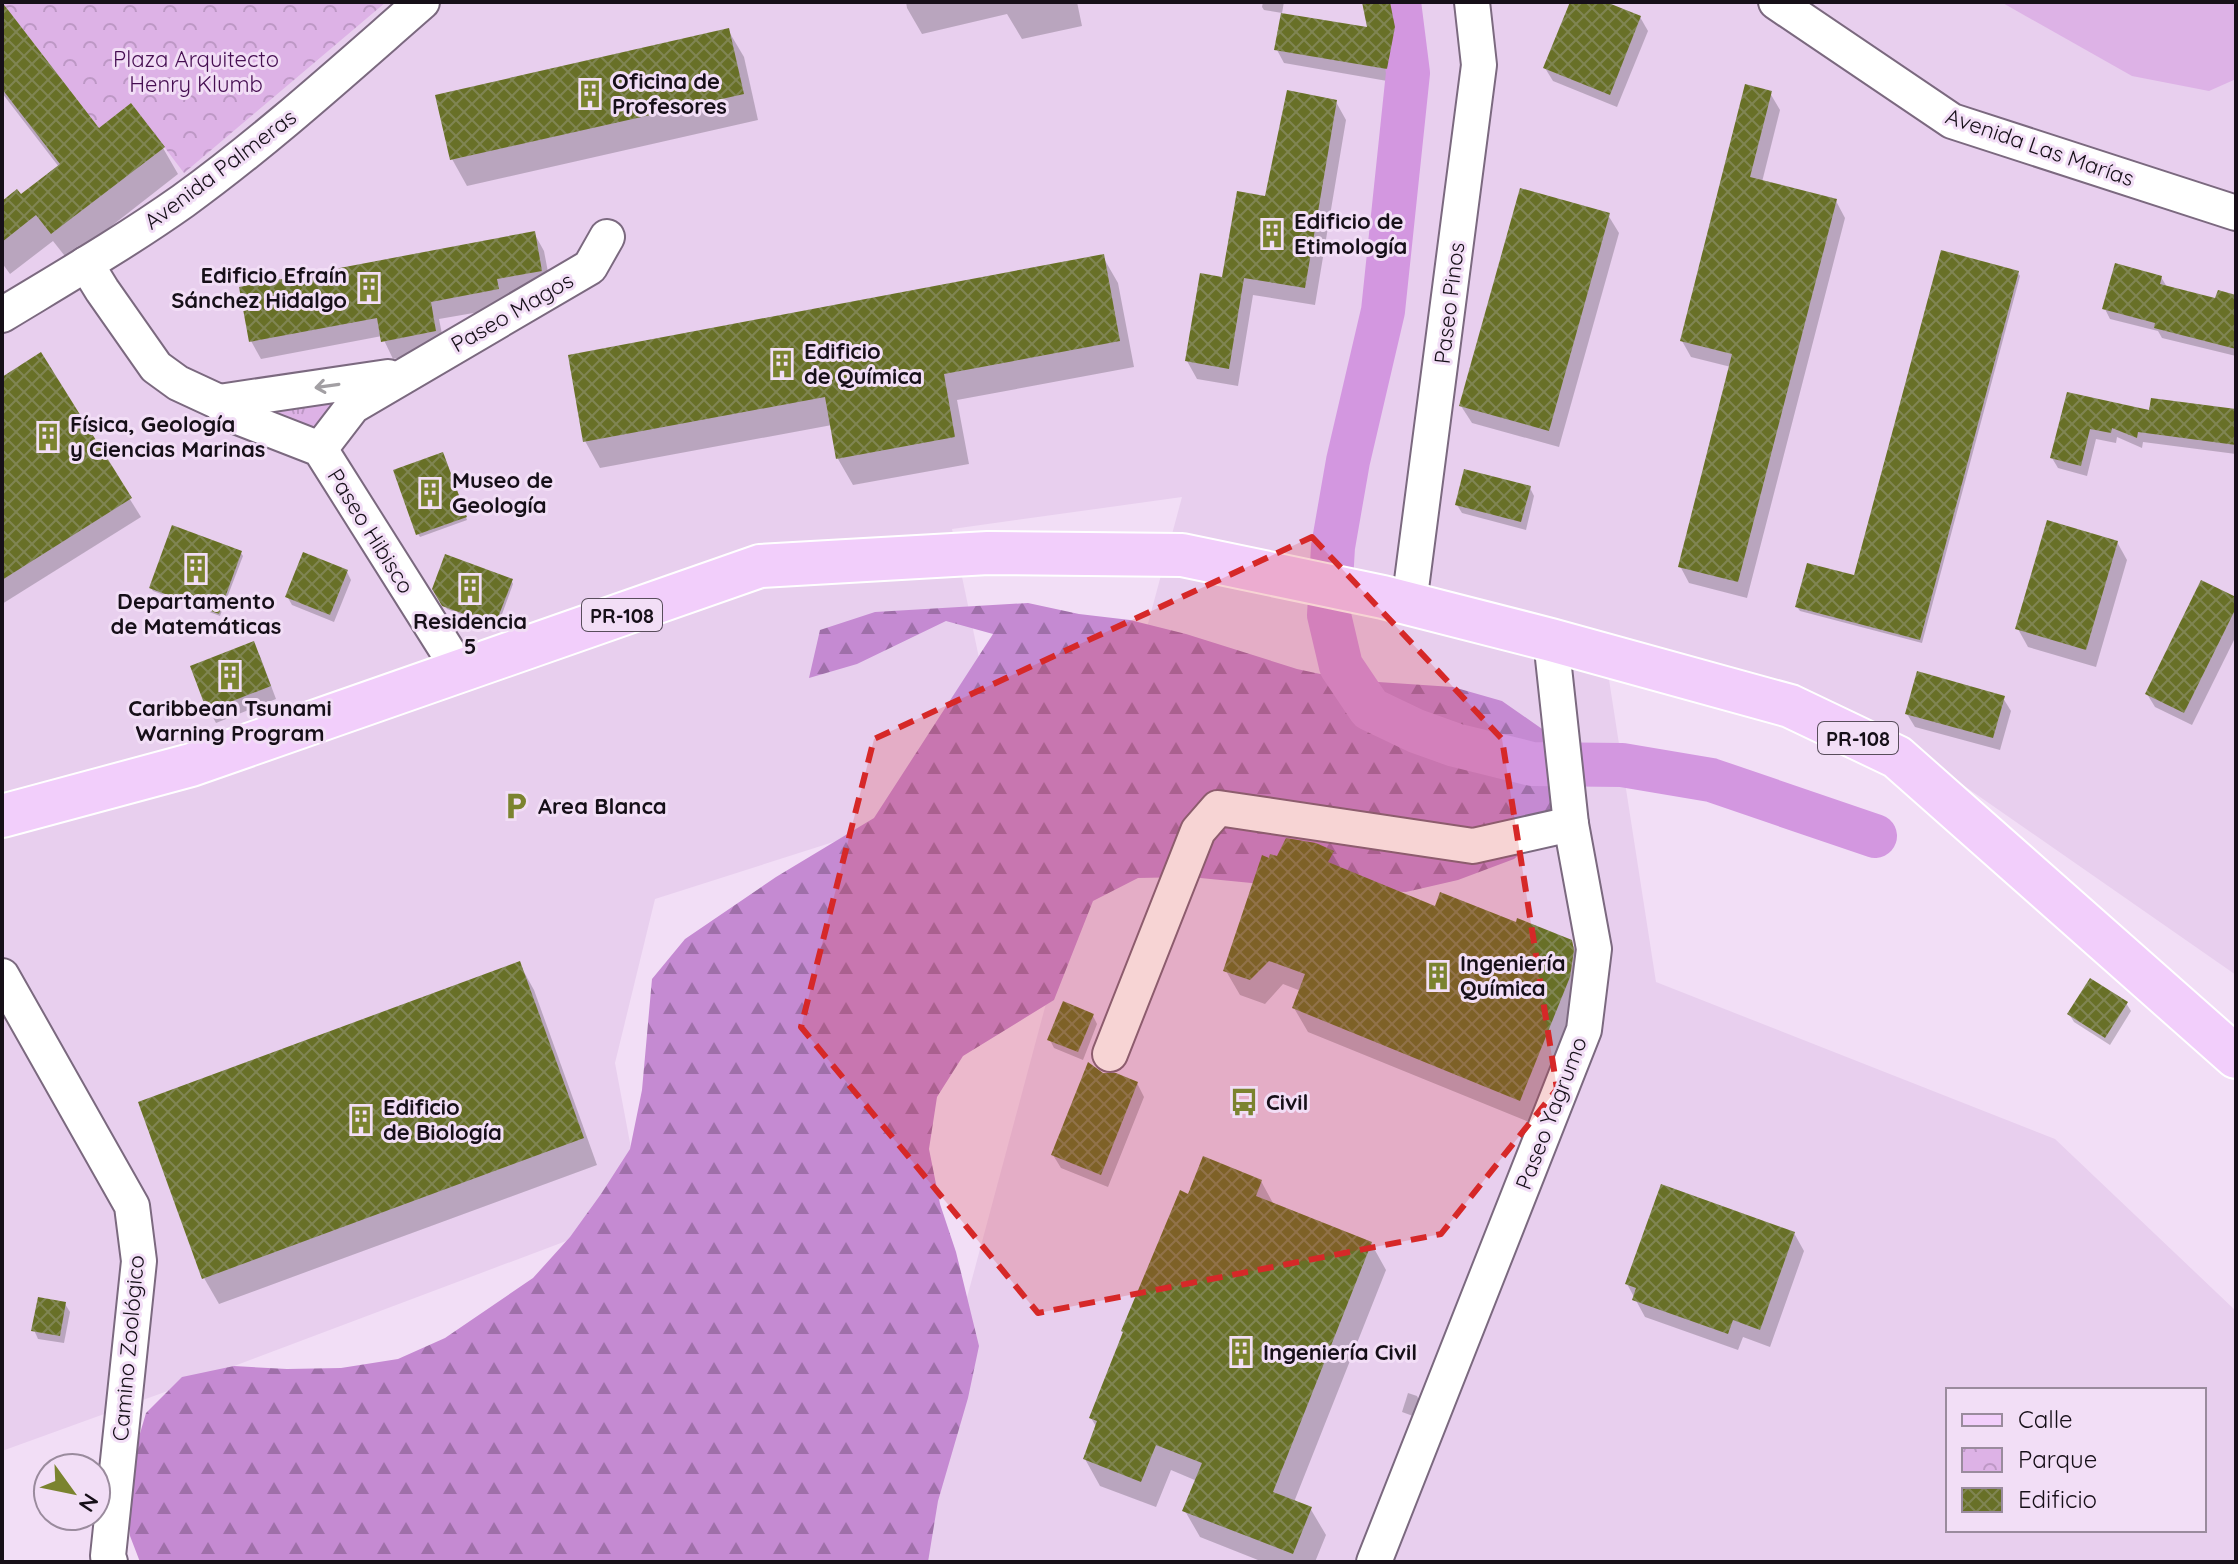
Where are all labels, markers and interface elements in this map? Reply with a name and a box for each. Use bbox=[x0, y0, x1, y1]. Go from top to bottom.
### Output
park label: Plaza Arquitecto Henry Klumb bbox=[113, 45, 279, 98]
place label: Oficina de Profesores bbox=[612, 67, 727, 120]
building icon: Oficina de Profesores bbox=[575, 79, 605, 109]
street label: Avenida Las Marías bbox=[1942, 102, 2138, 192]
street label: Avenida Palmeras bbox=[138, 103, 302, 235]
place label: Edificio de Etimología bbox=[1294, 207, 1407, 260]
building icon: Edificio de Etimología bbox=[1257, 219, 1287, 249]
street label: Paseo Pinos bbox=[1428, 240, 1470, 366]
place label: Edificio Efraín Sánchez Hidalgo bbox=[171, 261, 347, 314]
street label: Paseo Magos bbox=[446, 266, 578, 358]
building icon: Edificio Efraín Sánchez Hidalgo bbox=[354, 273, 384, 303]
place label: Edificio de Química bbox=[804, 337, 922, 390]
building icon: Edificio de Química bbox=[767, 349, 797, 379]
one-way arrow bbox=[315, 379, 341, 394]
place label: Física, Geología y Ciencias Marinas bbox=[70, 410, 265, 463]
building icon: Física, Geología y Ciencias Marinas bbox=[33, 422, 63, 452]
street label: Paseo Hibisco bbox=[322, 463, 420, 599]
place label: Museo de Geología bbox=[452, 466, 553, 519]
building icon: Museo de Geología bbox=[415, 478, 445, 508]
building icon: Departamento de Matemáticas bbox=[181, 554, 211, 584]
building icon: Residencia 5 bbox=[455, 574, 485, 604]
place label: Departamento de Matemáticas bbox=[111, 587, 281, 640]
road number: PR-108 bbox=[582, 599, 662, 631]
place label: Residencia 5 bbox=[413, 607, 527, 660]
building icon: Caribbean Tsunami Warning Program bbox=[215, 661, 245, 691]
place label: Caribbean Tsunami Warning Program bbox=[128, 694, 332, 747]
road number: PR-108 bbox=[1818, 722, 1898, 754]
parking icon: Area Blanca bbox=[501, 791, 531, 821]
place label: Area Blanca bbox=[538, 792, 667, 820]
place label: Ingeniería Química bbox=[1460, 949, 1566, 1002]
building icon: Ingeniería Química bbox=[1423, 961, 1453, 991]
street label: Paseo Yagrumo bbox=[1509, 1033, 1593, 1193]
bus stop icon: Civil bbox=[1229, 1087, 1259, 1117]
place label: Civil bbox=[1266, 1088, 1308, 1116]
place label: Edificio de Biología bbox=[383, 1093, 502, 1146]
building icon: Edificio de Biología bbox=[346, 1105, 376, 1135]
street label: Camino Zoológico bbox=[106, 1254, 150, 1442]
building icon: Ingeniería Civil bbox=[1226, 1337, 1256, 1367]
place label: Ingeniería Civil bbox=[1263, 1338, 1417, 1366]
legend bbox=[1946, 1388, 2206, 1532]
text: Calle bbox=[2018, 1404, 2073, 1434]
text: Parque bbox=[2018, 1444, 2097, 1474]
north arrow bbox=[32, 1452, 112, 1532]
text: Edificio bbox=[2018, 1484, 2097, 1514]
text: N bbox=[73, 1488, 105, 1517]

